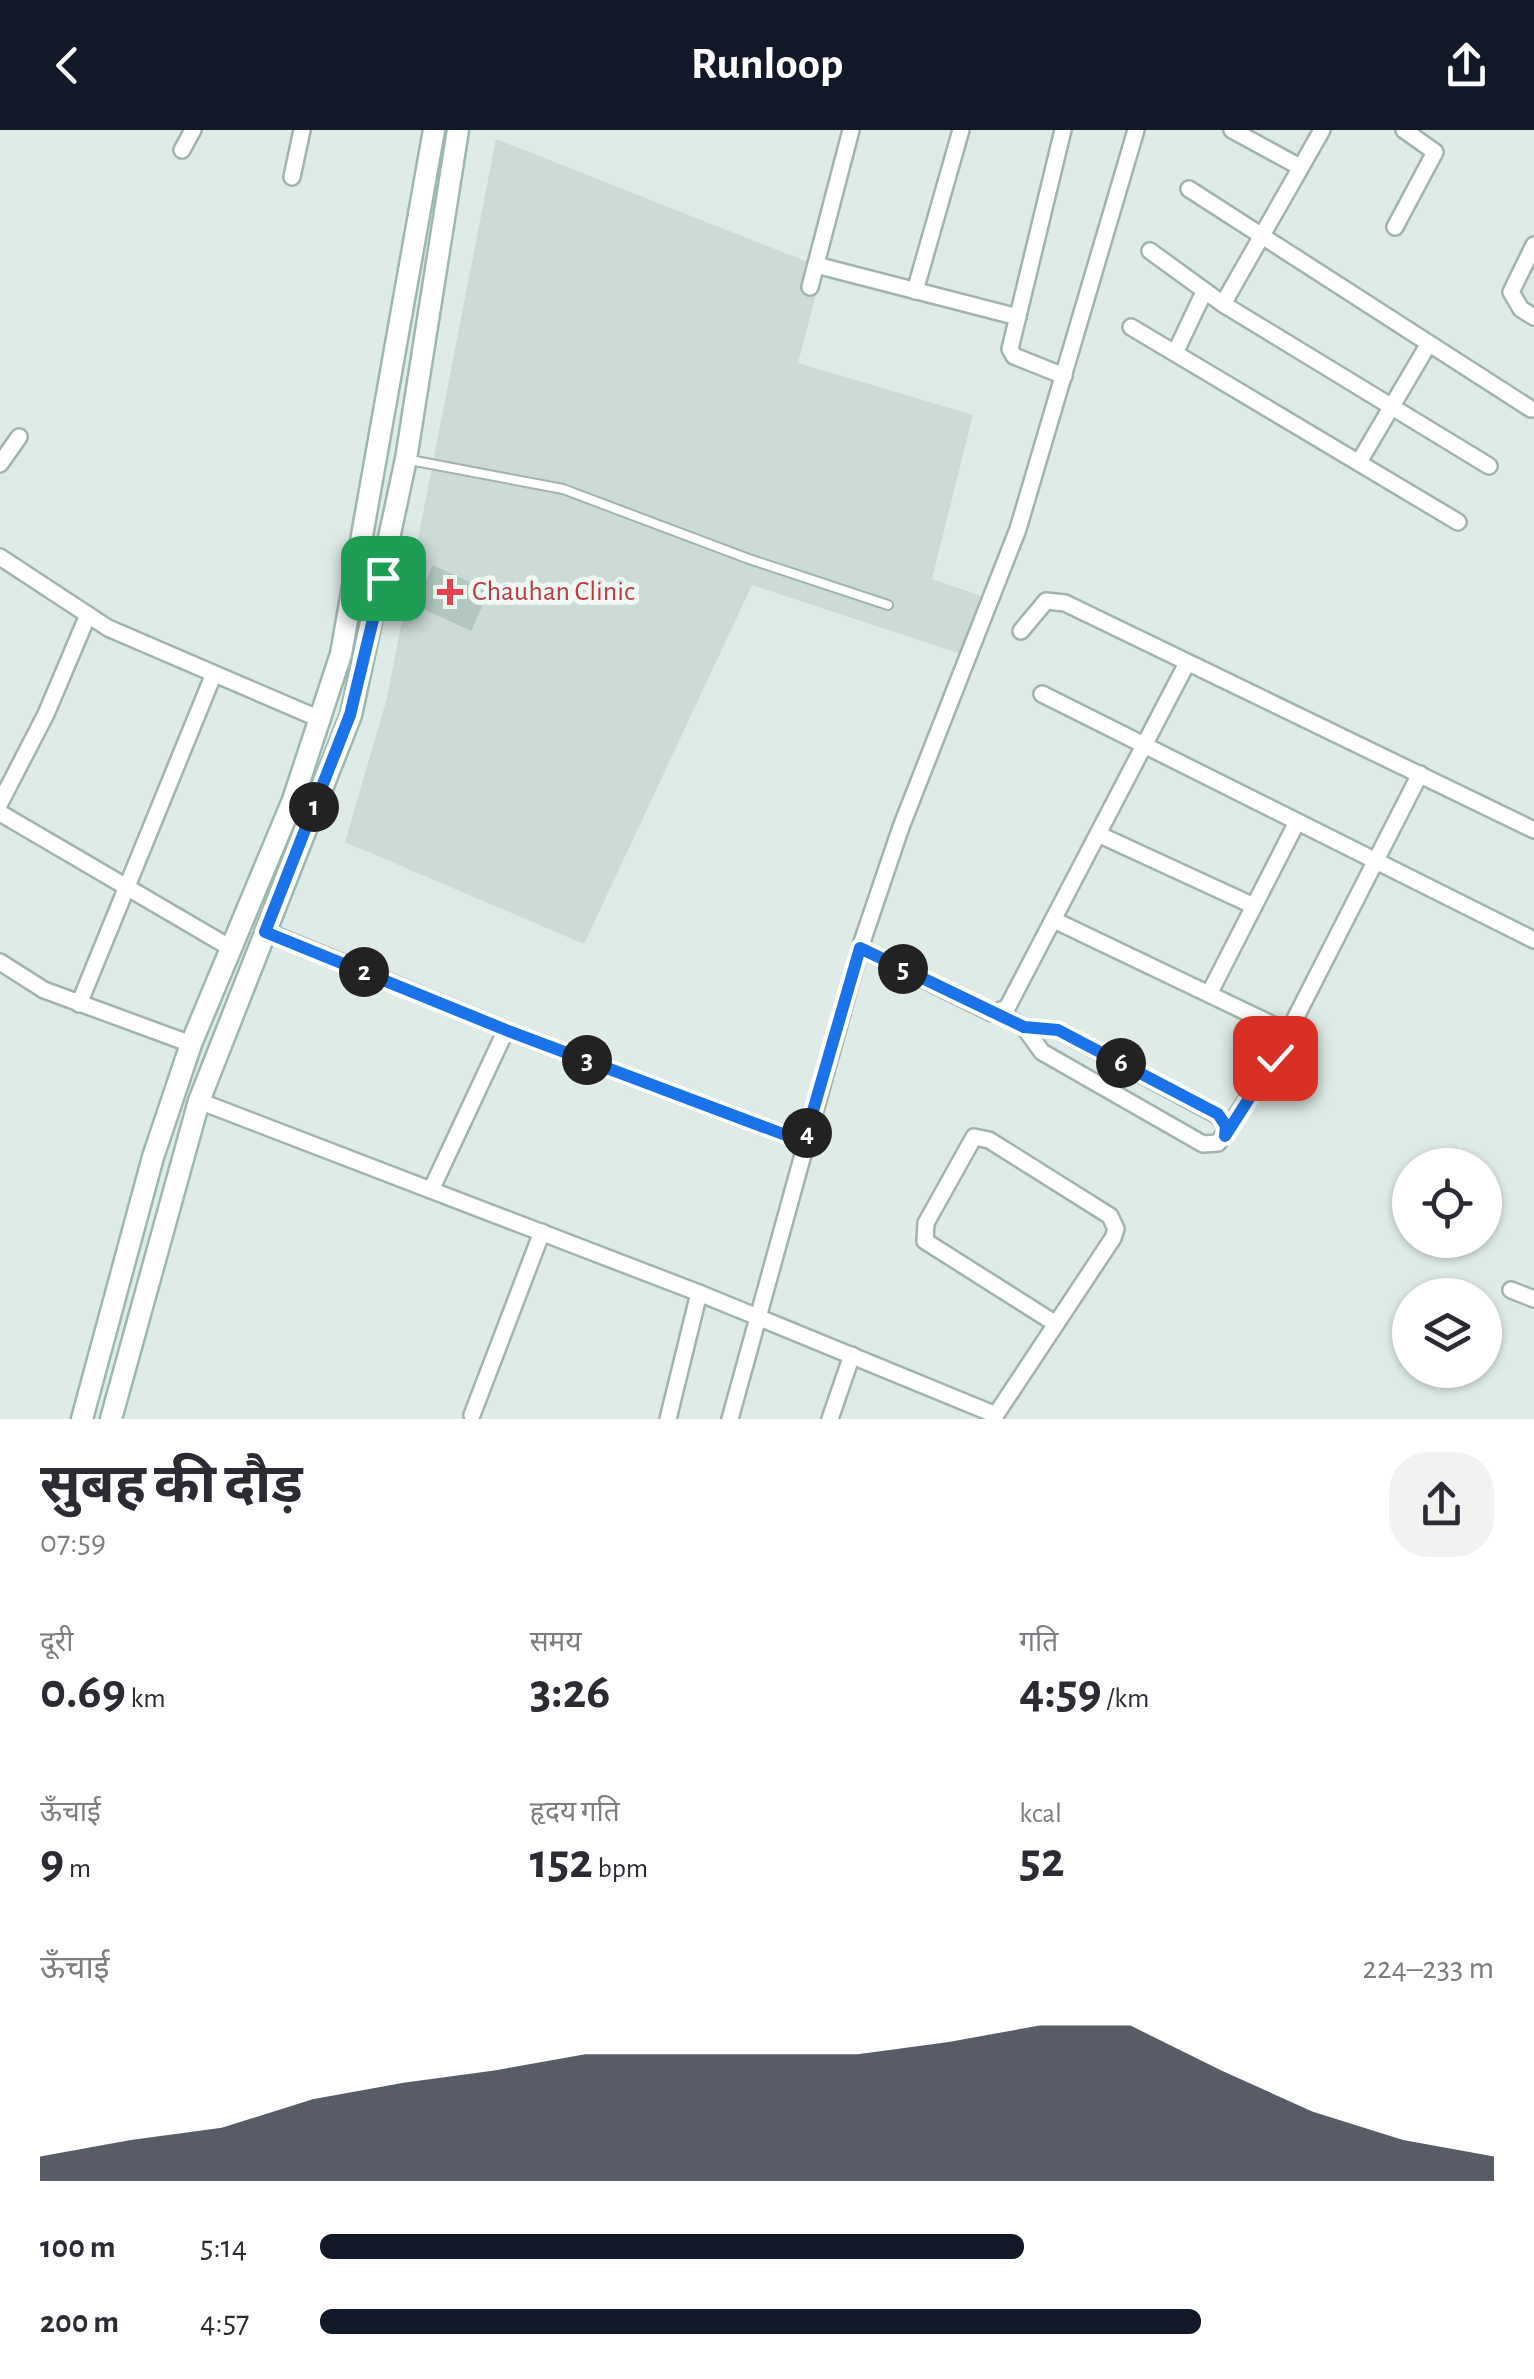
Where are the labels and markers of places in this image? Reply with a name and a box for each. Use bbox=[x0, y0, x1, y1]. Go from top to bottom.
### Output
pin bbox=[341, 536, 426, 621]
place label: Chauhan Clinic bbox=[472, 578, 635, 606]
marker: Chauhan Clinic bbox=[437, 579, 463, 605]
pin: 1 bbox=[289, 782, 339, 832]
pin: 5 bbox=[878, 944, 928, 994]
pin: 2 bbox=[339, 947, 389, 997]
pin bbox=[1233, 1016, 1318, 1101]
pin: 3 bbox=[562, 1035, 612, 1085]
pin: 6 bbox=[1096, 1038, 1146, 1088]
pin: 4 bbox=[782, 1108, 832, 1158]

